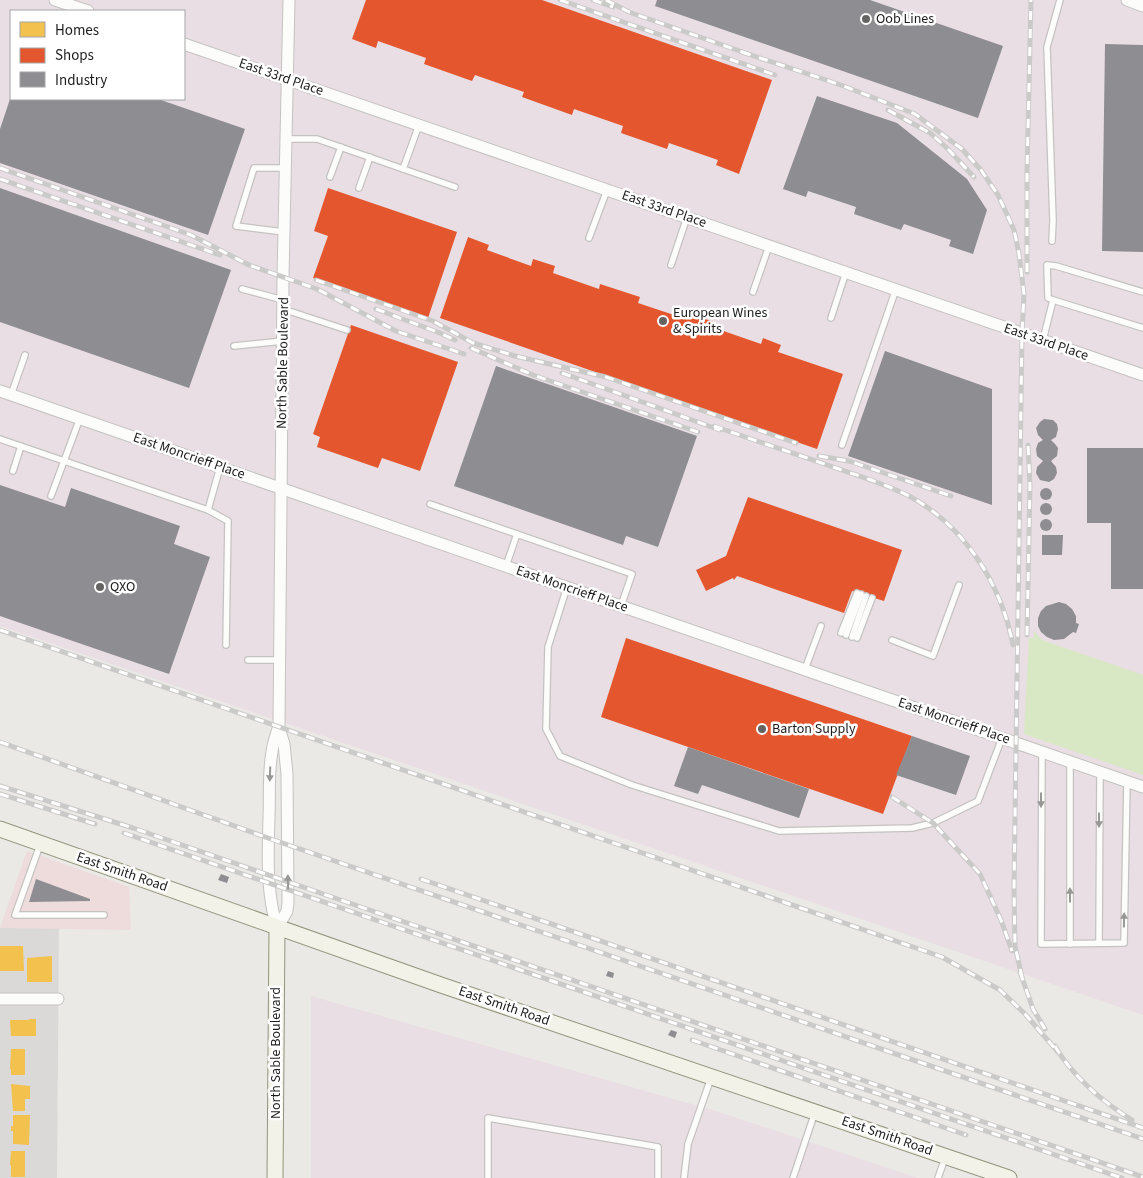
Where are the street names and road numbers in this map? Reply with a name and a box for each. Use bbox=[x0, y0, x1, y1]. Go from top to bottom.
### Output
street label: East 33rd Place bbox=[236, 53, 326, 101]
street label: East 33rd Place bbox=[619, 185, 709, 233]
street label: North Sable Boulevard bbox=[272, 297, 294, 429]
street label: East 33rd Place bbox=[1001, 318, 1091, 366]
street label: East Moncrieff Place bbox=[130, 427, 248, 485]
street label: East Moncrieff Place bbox=[513, 560, 631, 618]
street label: East Moncrieff Place bbox=[895, 692, 1013, 750]
street label: East Smith Road bbox=[74, 847, 170, 897]
street label: East Smith Road bbox=[456, 981, 552, 1031]
street label: North Sable Boulevard bbox=[266, 987, 286, 1119]
street label: East Smith Road bbox=[839, 1111, 935, 1161]

